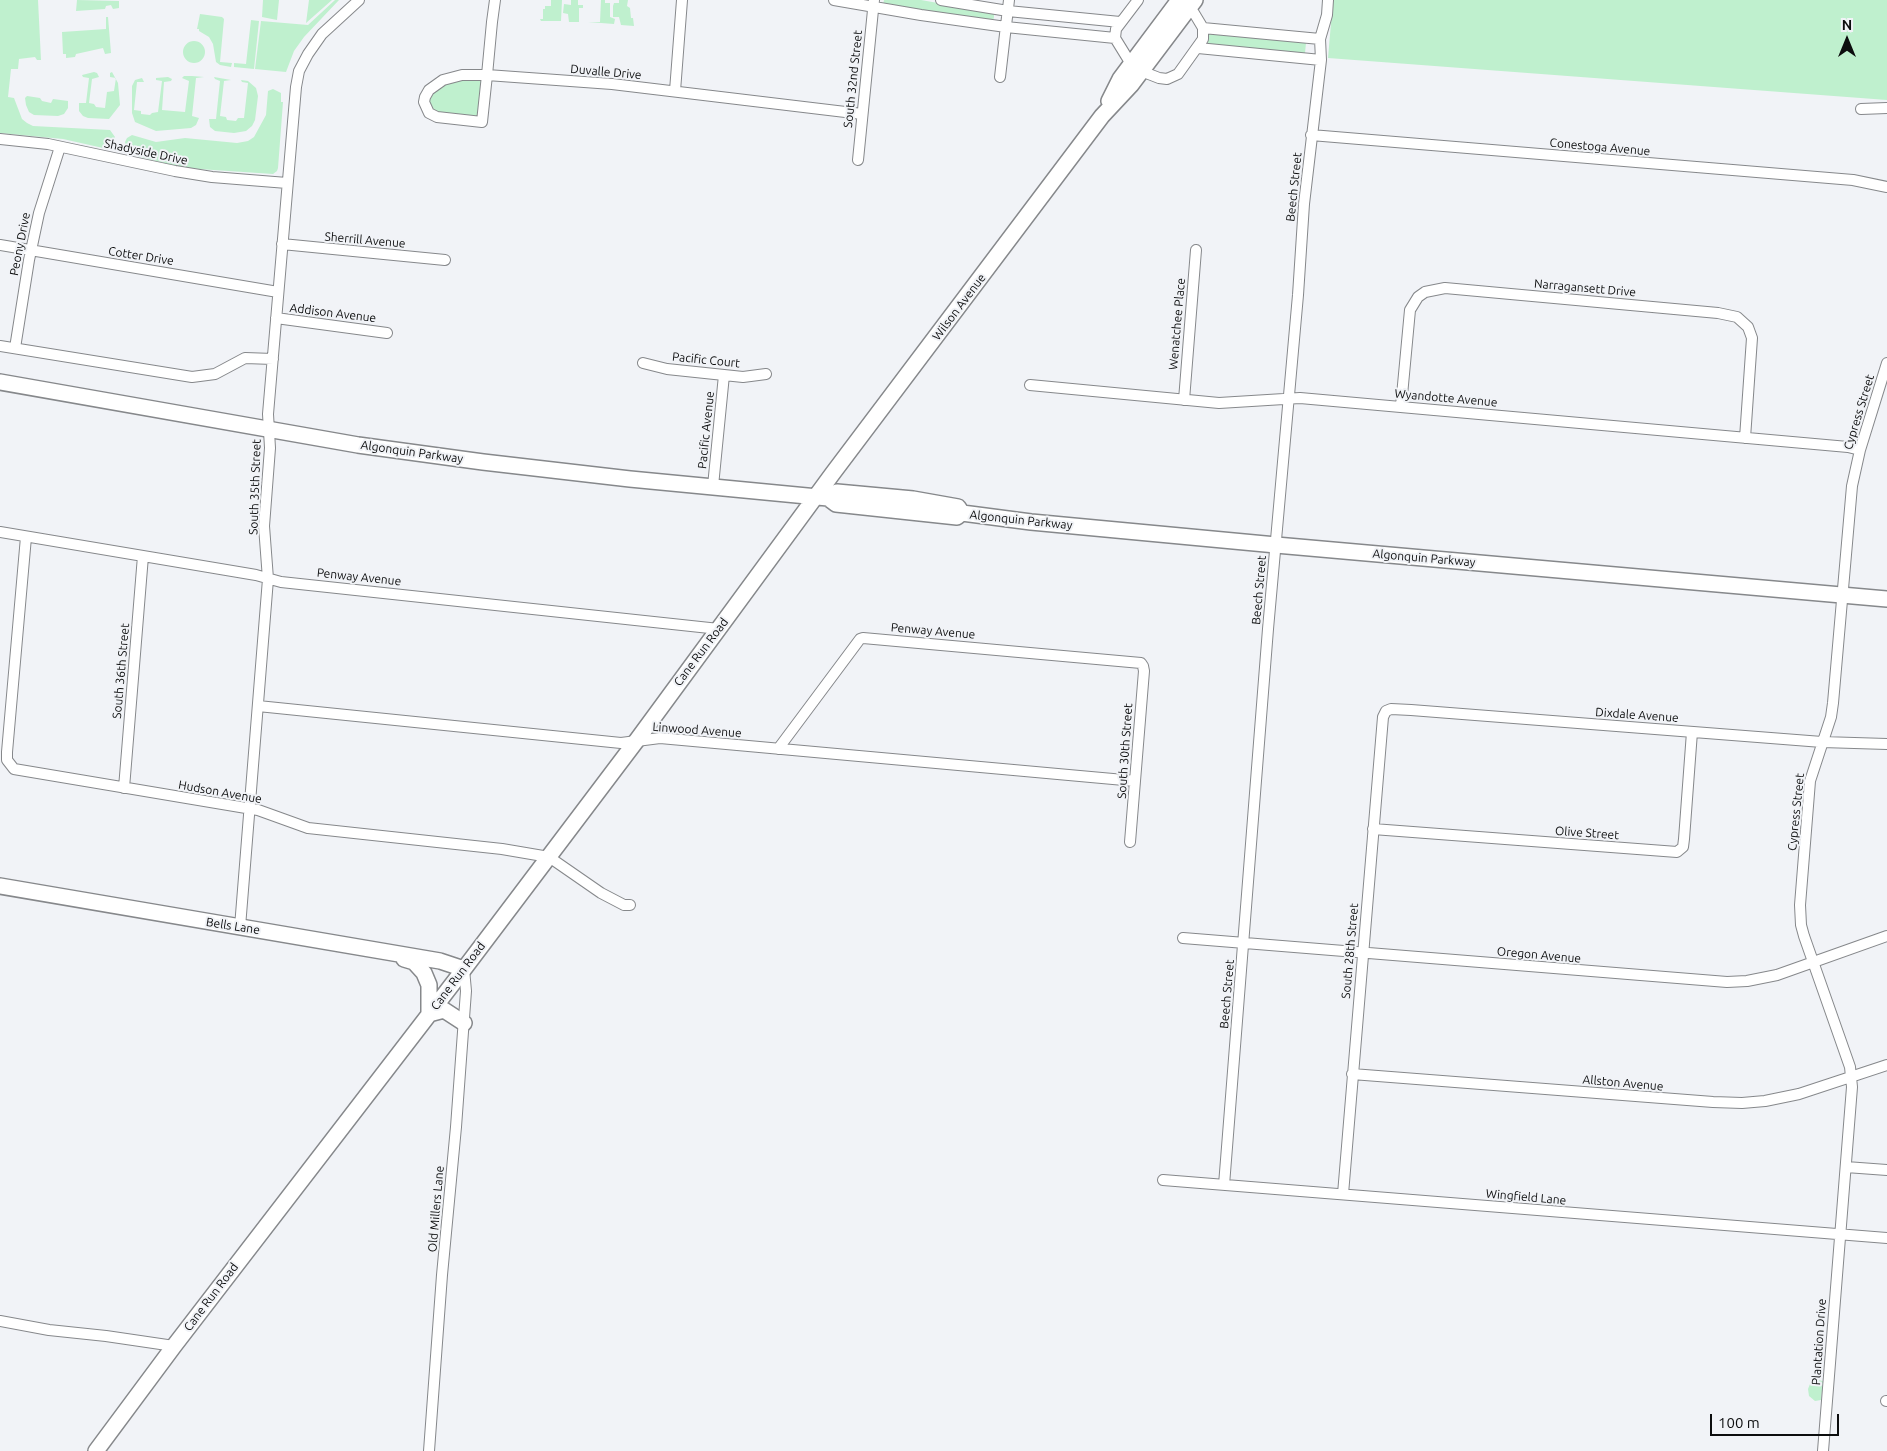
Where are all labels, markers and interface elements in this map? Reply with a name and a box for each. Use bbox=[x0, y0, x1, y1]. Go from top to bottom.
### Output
north arrow bbox=[1822, 15, 1872, 65]
text: N bbox=[1842, 17, 1852, 33]
street label: South 32nd Street bbox=[841, 29, 865, 129]
street label: Duvalle Drive bbox=[570, 62, 642, 82]
street label: Conestoga Avenue bbox=[1549, 135, 1651, 159]
street label: Shadyside Drive bbox=[103, 136, 189, 168]
street label: Beech Street bbox=[1283, 152, 1305, 222]
street label: Peony Drive bbox=[7, 211, 33, 277]
street label: Sherrill Avenue bbox=[324, 229, 406, 251]
street label: Cotter Drive bbox=[107, 244, 175, 268]
street label: Wilson Avenue bbox=[929, 271, 989, 343]
street label: Narragansett Drive bbox=[1533, 276, 1637, 300]
street label: Wenatchee Place bbox=[1166, 277, 1188, 371]
street label: Addison Avenue bbox=[289, 301, 377, 325]
street label: Pacific Court bbox=[671, 349, 741, 371]
street label: Cypress Street bbox=[1841, 373, 1877, 451]
street label: Wyandotte Avenue bbox=[1394, 386, 1498, 410]
street label: Pacific Avenue bbox=[695, 390, 717, 470]
street label: Algonquin Parkway bbox=[360, 438, 464, 466]
street label: South 35th Street bbox=[246, 439, 264, 535]
street label: Algonquin Parkway bbox=[969, 507, 1073, 533]
street label: Algonquin Parkway bbox=[1372, 546, 1476, 570]
street label: Beech Street bbox=[1249, 555, 1269, 625]
street label: Penway Avenue bbox=[316, 565, 402, 589]
street label: Cane Run Road bbox=[671, 615, 731, 689]
street label: Penway Avenue bbox=[890, 620, 976, 642]
street label: South 36th Street bbox=[110, 623, 132, 719]
street label: South 30th Street bbox=[1114, 703, 1136, 799]
street label: Dixdale Avenue bbox=[1595, 705, 1679, 725]
street label: Linwood Avenue bbox=[652, 720, 742, 740]
street label: Cypress Street bbox=[1785, 772, 1807, 852]
street label: Hudson Avenue bbox=[177, 778, 263, 806]
street label: Olive Street bbox=[1555, 824, 1619, 842]
street label: South 28th Street bbox=[1339, 903, 1361, 999]
street label: Bells Lane bbox=[205, 915, 261, 937]
street label: Cane Run Road bbox=[428, 939, 488, 1013]
street label: Oregon Avenue bbox=[1496, 944, 1582, 966]
street label: Beech Street bbox=[1217, 959, 1237, 1029]
street label: Allston Avenue bbox=[1582, 1072, 1664, 1094]
street label: Old Millers Lane bbox=[425, 1165, 447, 1253]
street label: Wingfield Lane bbox=[1485, 1186, 1567, 1208]
street label: Cane Run Road bbox=[181, 1260, 241, 1334]
street label: Plantation Drive bbox=[1809, 1298, 1829, 1386]
scale bar bbox=[1712, 1404, 1841, 1436]
text: 100 m bbox=[1718, 1414, 1760, 1431]

